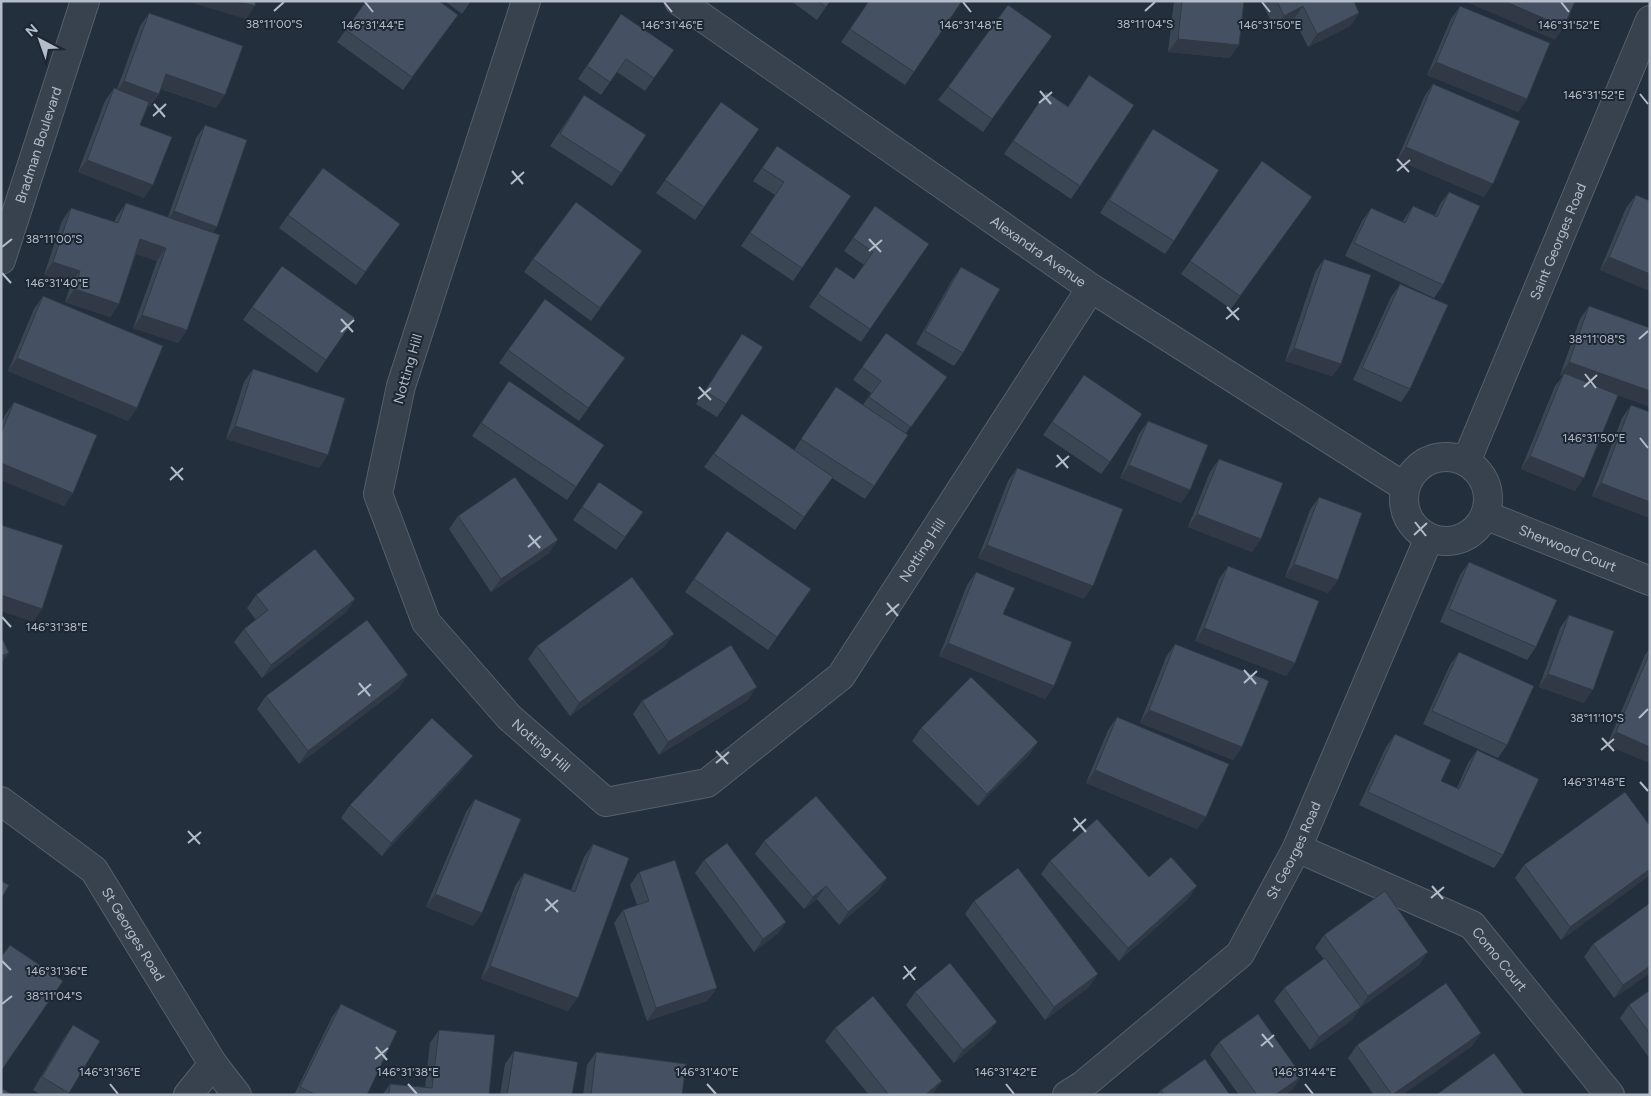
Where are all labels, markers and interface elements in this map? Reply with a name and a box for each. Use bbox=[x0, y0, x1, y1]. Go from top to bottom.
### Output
north arrow bbox=[15, 15, 65, 65]
text: 38°11'00"S bbox=[245, 17, 303, 31]
text: 38°11'04"S bbox=[1117, 17, 1174, 31]
text: 146°31'44"E bbox=[341, 18, 405, 32]
text: 146°31'46"E bbox=[641, 18, 703, 32]
text: 146°31'48"E bbox=[939, 18, 1003, 32]
text: 146°31'50"E bbox=[1238, 18, 1302, 32]
text: 146°31'52"E bbox=[1538, 18, 1600, 32]
text: N bbox=[22, 21, 41, 41]
street label: Bradman Boulevard bbox=[12, 85, 65, 205]
text: 146°31'52"E bbox=[1563, 88, 1625, 102]
street label: Saint Georges Road bbox=[1526, 180, 1590, 302]
street label: Alexandra Avenue bbox=[987, 212, 1090, 291]
text: 38°11'00"S bbox=[25, 232, 83, 246]
text: 146°31'40"E bbox=[25, 276, 89, 290]
street label: Notting Hill bbox=[390, 332, 426, 406]
text: 38°11'08"S bbox=[1569, 332, 1625, 346]
text: 146°31'50"E bbox=[1562, 431, 1626, 445]
street label: Notting Hill bbox=[895, 515, 949, 585]
street label: Sherwood Court bbox=[1516, 521, 1619, 575]
text: 146°31'38"E bbox=[26, 620, 88, 634]
text: 38°11'10"S bbox=[1570, 711, 1624, 725]
street label: Notting Hill bbox=[509, 715, 574, 776]
text: 146°31'48"E bbox=[1562, 775, 1626, 789]
street label: St Georges Road bbox=[1263, 799, 1324, 902]
street label: St Georges Road bbox=[98, 884, 168, 984]
street label: Como Court bbox=[1468, 923, 1531, 995]
text: 146°31'36"E bbox=[26, 964, 88, 978]
text: 38°11'04"S bbox=[26, 989, 83, 1003]
text: 146°31'36"E bbox=[79, 1065, 141, 1079]
text: 146°31'38"E bbox=[377, 1065, 439, 1079]
text: 146°31'40"E bbox=[675, 1065, 739, 1079]
text: 146°31'42"E bbox=[975, 1065, 1037, 1079]
text: 146°31'44"E bbox=[1273, 1065, 1337, 1079]

